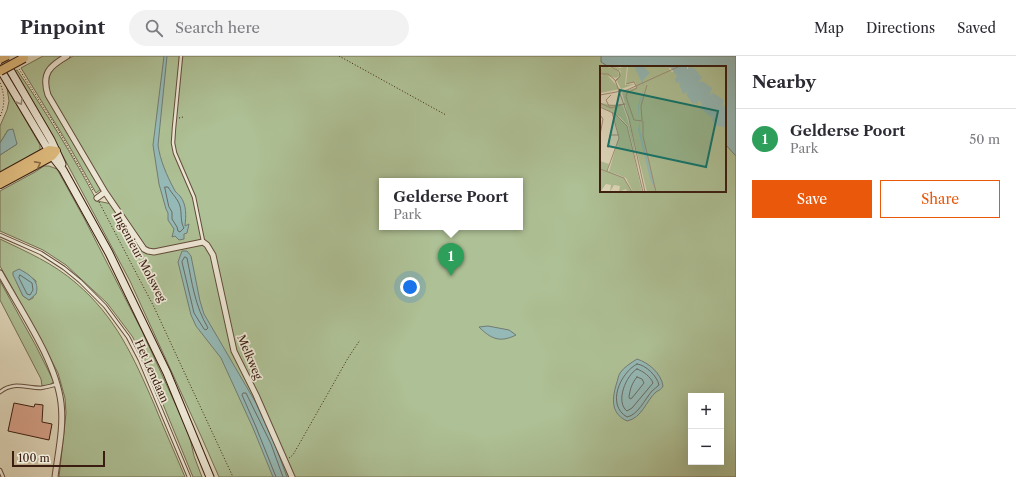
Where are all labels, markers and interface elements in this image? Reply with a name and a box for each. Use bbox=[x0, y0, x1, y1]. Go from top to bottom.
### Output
search box bbox=[129, 10, 409, 46]
text: Pinpoint bbox=[20, 16, 105, 39]
icon: search bbox=[143, 17, 165, 39]
text: Search here bbox=[175, 18, 260, 37]
text: Map bbox=[814, 19, 844, 37]
text: Directions bbox=[866, 19, 935, 37]
text: Saved bbox=[957, 19, 996, 37]
inset map bbox=[600, 66, 726, 192]
text: Nearby bbox=[752, 72, 816, 92]
one-way arrow bbox=[16, 98, 23, 105]
text: Gelderse Poort bbox=[790, 121, 905, 140]
text: 1 bbox=[762, 131, 768, 147]
text: 50 m bbox=[969, 131, 1000, 147]
text: Park bbox=[790, 140, 818, 156]
one-way arrow bbox=[34, 161, 42, 168]
popup bbox=[379, 178, 523, 230]
button: Save bbox=[752, 180, 872, 218]
button: Share bbox=[880, 180, 1000, 218]
text: Gelderse Poort bbox=[393, 187, 509, 206]
text: Park bbox=[393, 206, 422, 222]
street label: Ingenieur Molsweg bbox=[110, 210, 170, 305]
pin: 1 bbox=[438, 243, 464, 276]
your location bbox=[400, 277, 420, 297]
street label: Melkweg bbox=[234, 333, 266, 382]
street label: Het Lendaan bbox=[132, 337, 172, 405]
map controls bbox=[688, 393, 724, 465]
button: + bbox=[688, 393, 724, 429]
button: − bbox=[688, 429, 724, 465]
scale bar bbox=[12, 449, 105, 468]
text: 100 m bbox=[18, 451, 50, 465]

